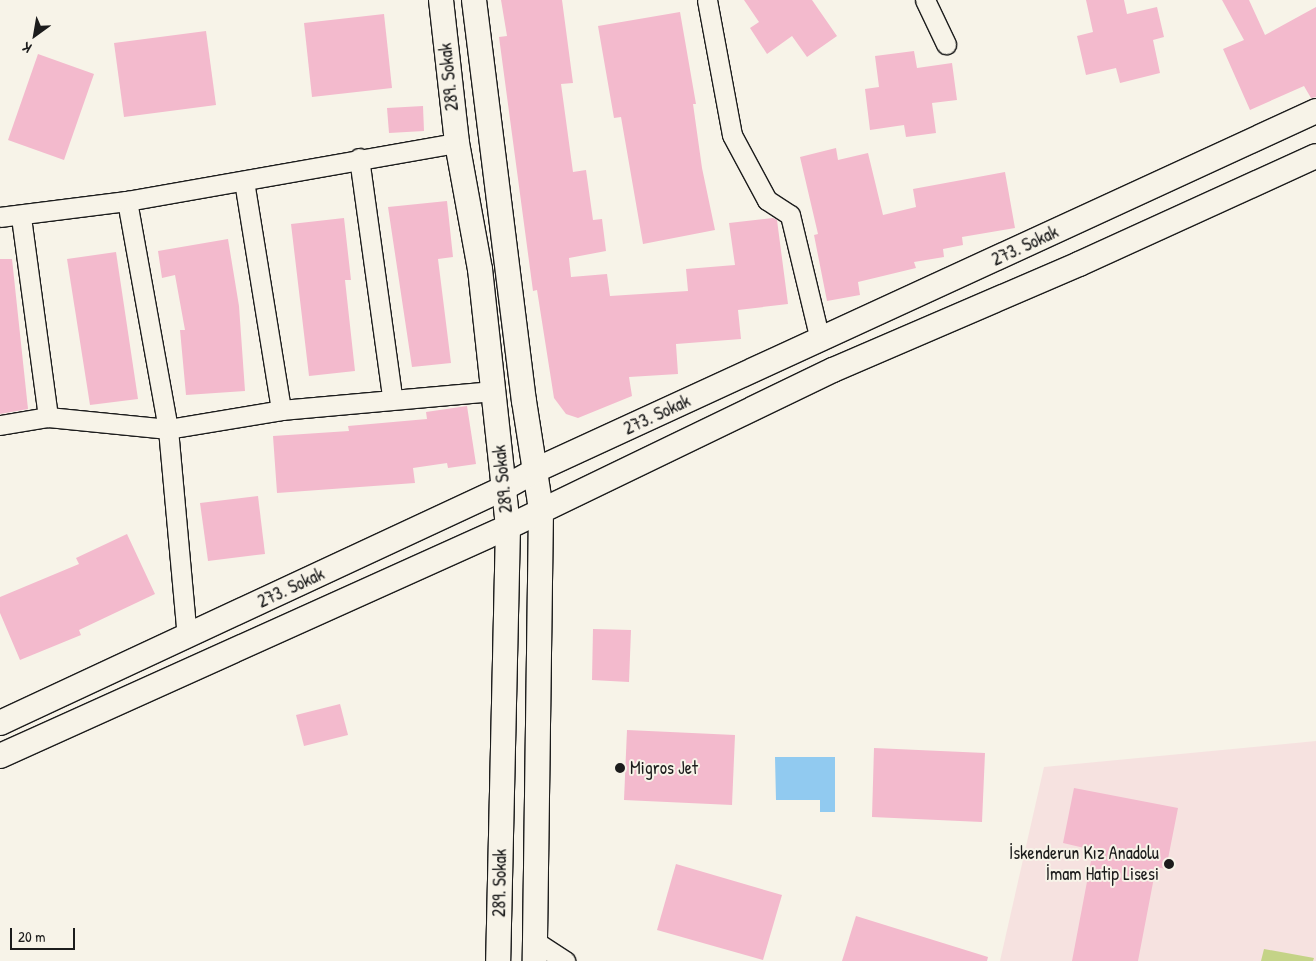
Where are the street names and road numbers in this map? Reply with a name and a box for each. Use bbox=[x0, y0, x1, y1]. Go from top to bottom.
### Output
street label: 289. Sokak bbox=[435, 42, 463, 112]
street label: 273. Sokak bbox=[988, 221, 1062, 271]
street label: 273. Sokak bbox=[620, 390, 694, 440]
street label: 289. Sokak bbox=[489, 444, 517, 514]
street label: 273. Sokak bbox=[254, 563, 328, 613]
street label: 289. Sokak bbox=[489, 849, 511, 917]

